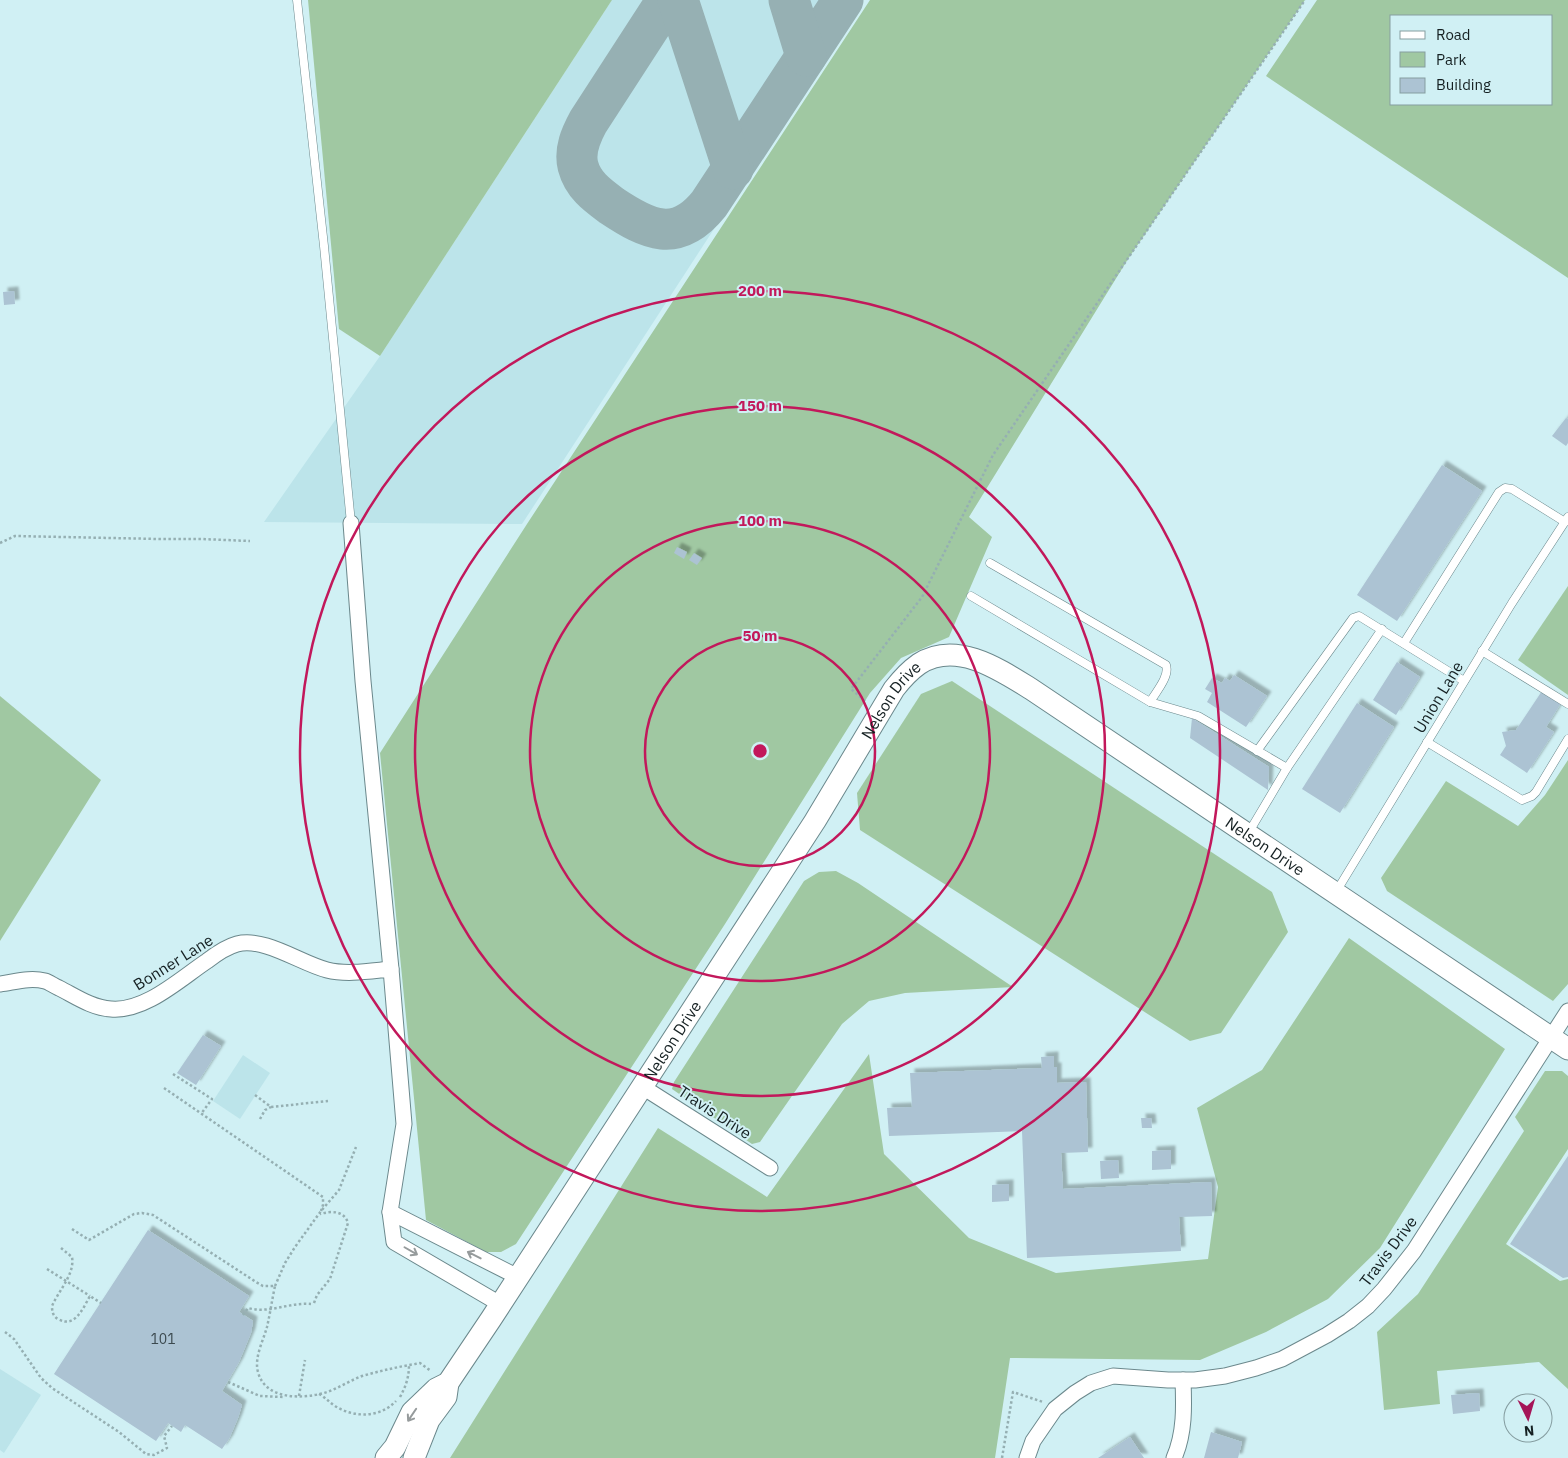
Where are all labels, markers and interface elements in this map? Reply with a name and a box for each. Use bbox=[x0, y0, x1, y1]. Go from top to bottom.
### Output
legend bbox=[1390, 15, 1553, 105]
text: Road bbox=[1436, 25, 1471, 44]
text: Park bbox=[1436, 50, 1466, 69]
text: Building bbox=[1436, 75, 1491, 94]
text: 200 m bbox=[738, 281, 782, 300]
text: 150 m bbox=[738, 396, 782, 415]
text: 100 m bbox=[738, 511, 782, 530]
text: 50 m bbox=[743, 626, 777, 645]
street label: Nelson Drive bbox=[856, 656, 925, 743]
street label: Union Lane bbox=[1409, 657, 1467, 737]
centre of rings bbox=[751, 742, 769, 760]
street label: Nelson Drive bbox=[1222, 812, 1309, 880]
street label: Bonner Lane bbox=[129, 929, 217, 994]
street label: Nelson Drive bbox=[639, 997, 706, 1084]
street label: Travis Drive bbox=[675, 1081, 756, 1143]
street label: Travis Drive bbox=[1355, 1212, 1421, 1290]
one-way arrow bbox=[403, 1247, 417, 1257]
one-way arrow bbox=[467, 1250, 482, 1259]
house number: 101 bbox=[150, 1330, 176, 1348]
north arrow bbox=[1503, 1393, 1553, 1443]
one-way arrow bbox=[407, 1408, 417, 1422]
text: N bbox=[1523, 1422, 1535, 1440]

